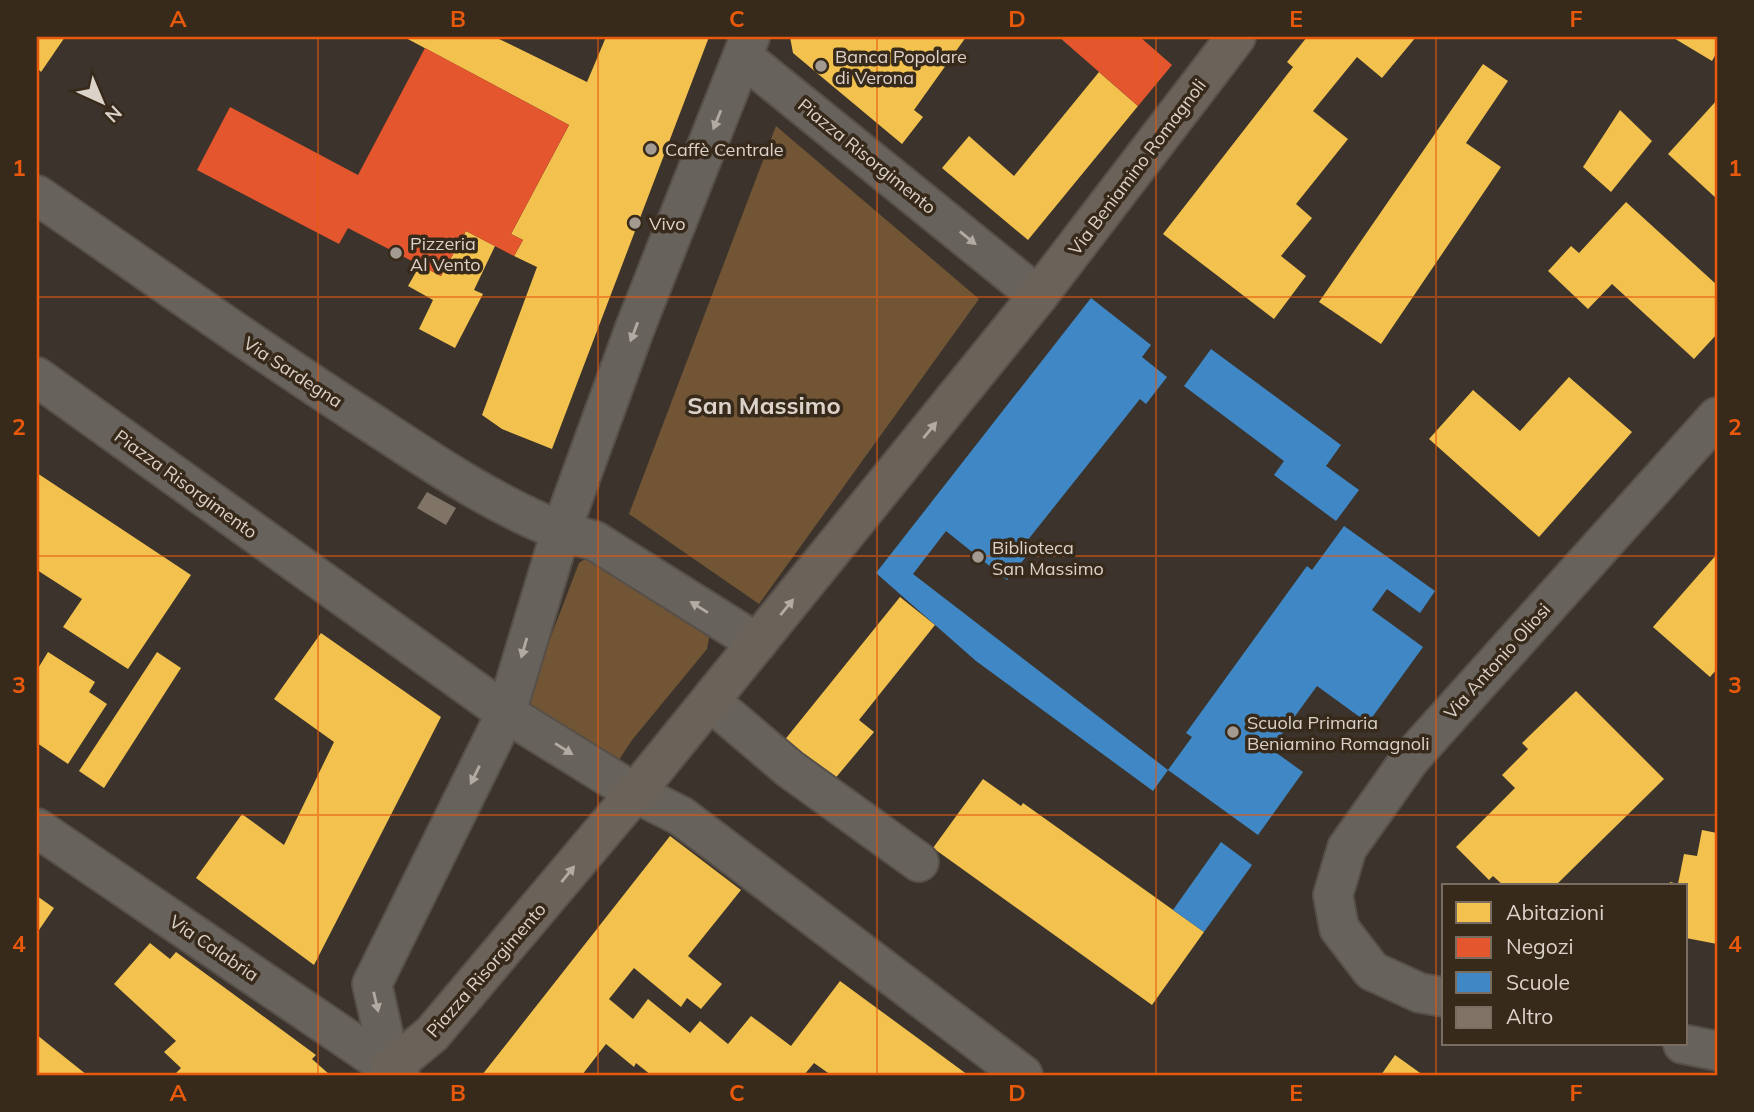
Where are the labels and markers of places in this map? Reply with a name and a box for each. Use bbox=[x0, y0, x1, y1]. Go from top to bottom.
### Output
place label: Banca Popolare di Verona bbox=[835, 45, 967, 89]
marker: Banca Popolare di Verona bbox=[813, 58, 829, 74]
place label: Caffè Centrale bbox=[665, 138, 784, 161]
marker: Caffè Centrale bbox=[643, 141, 659, 157]
place label: Vivo bbox=[649, 212, 686, 235]
marker: Vivo bbox=[627, 215, 643, 231]
place label: Pizzeria Al Vento bbox=[410, 232, 481, 276]
marker: Pizzeria Al Vento bbox=[388, 245, 404, 261]
place label: Biblioteca San Massimo bbox=[992, 536, 1104, 580]
marker: Biblioteca San Massimo bbox=[970, 549, 986, 565]
place label: Scuola Primaria Beniamino Romagnoli bbox=[1247, 711, 1430, 755]
marker: Scuola Primaria Beniamino Romagnoli bbox=[1225, 724, 1241, 740]

